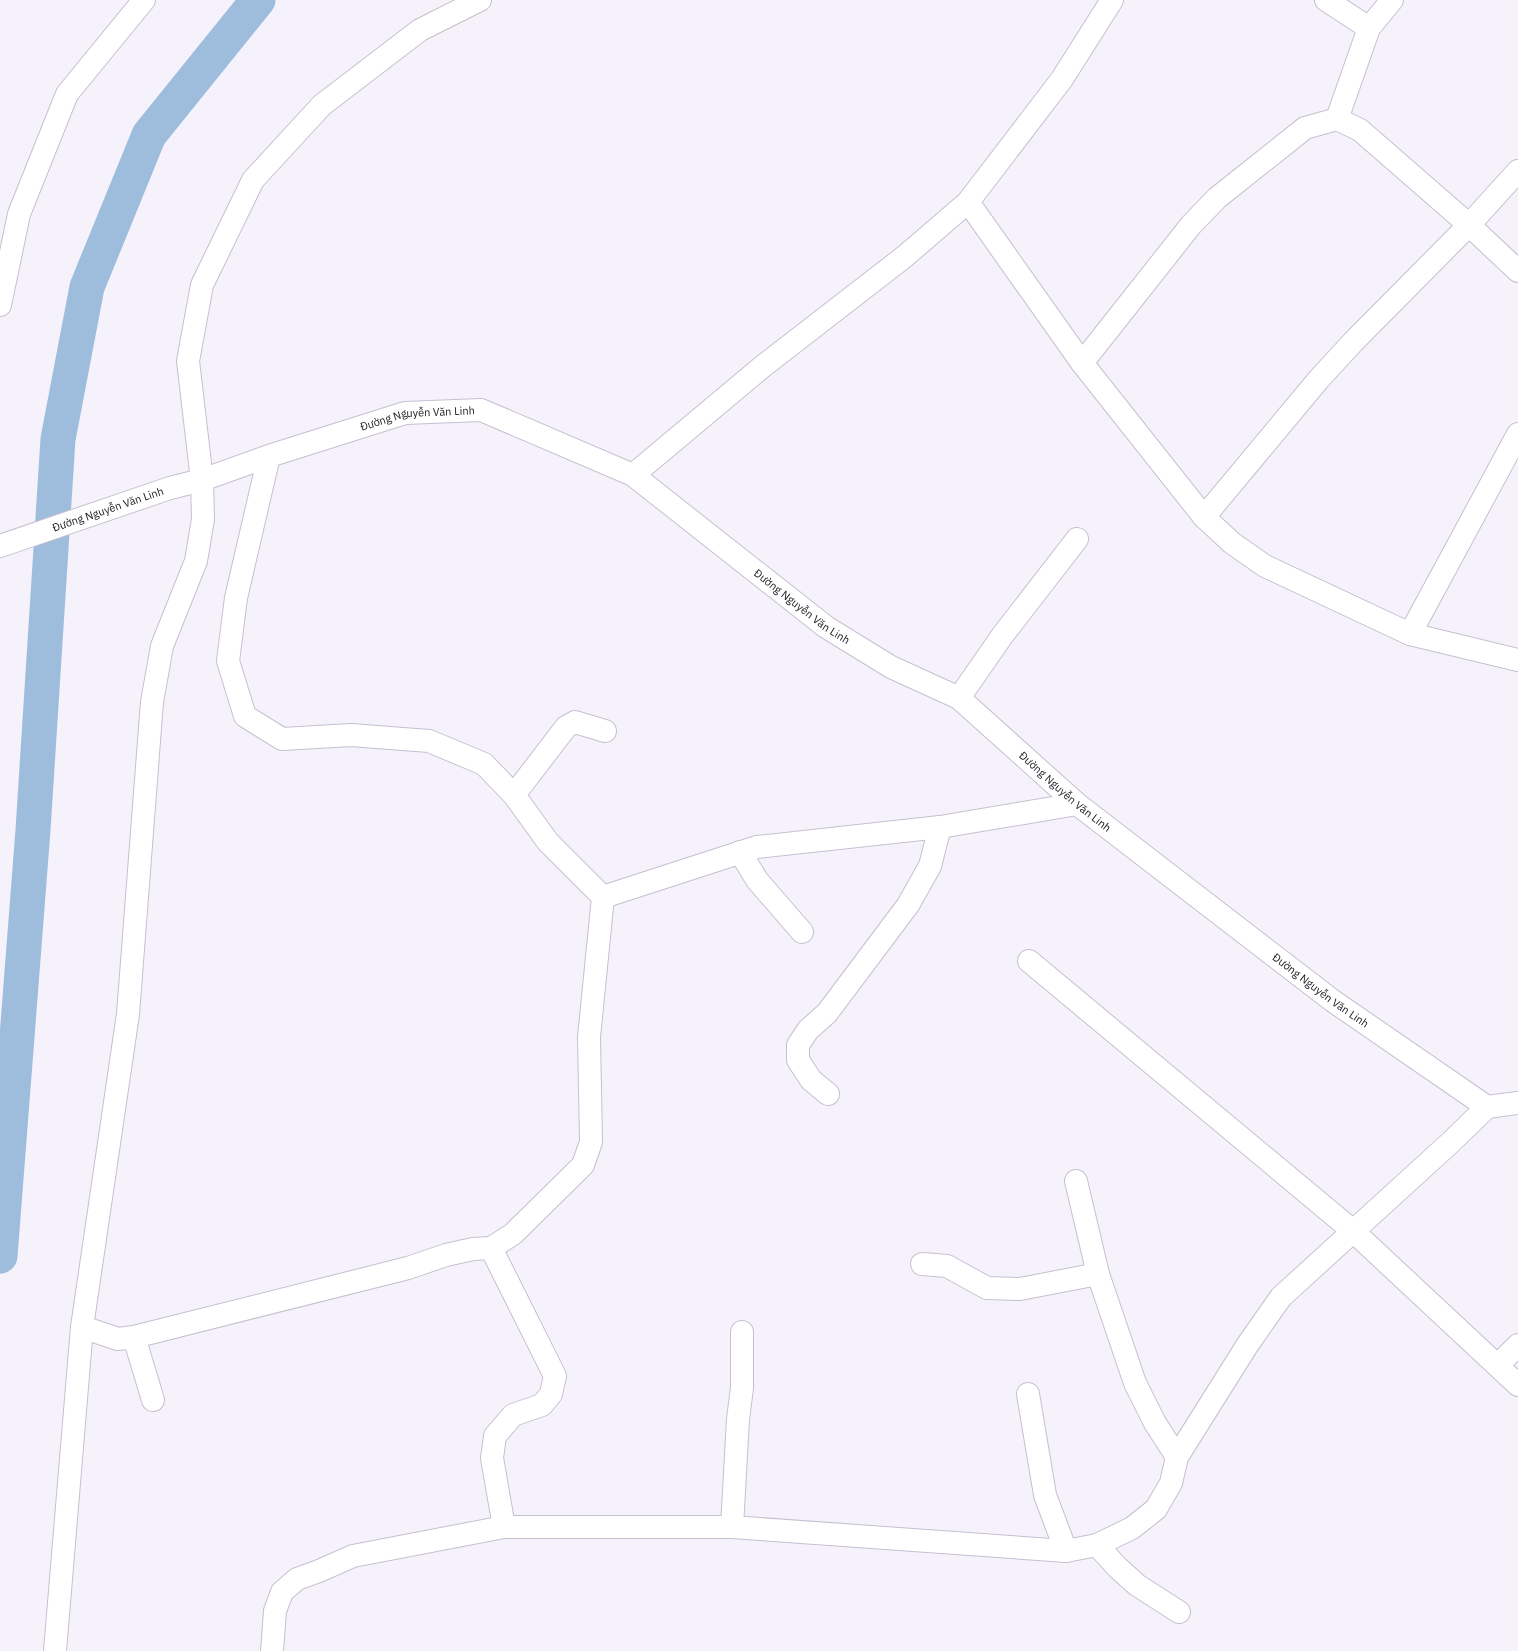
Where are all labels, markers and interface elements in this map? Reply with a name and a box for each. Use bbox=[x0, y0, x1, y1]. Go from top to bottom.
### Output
street label: Đường Nguyễn Văn Linh bbox=[358, 403, 475, 434]
street label: Đường Nguyễn Văn Linh bbox=[50, 484, 165, 535]
street label: Đường Nguyễn Văn Linh bbox=[751, 566, 853, 647]
street label: Đường Nguyễn Văn Linh bbox=[1016, 748, 1114, 835]
street label: Đường Nguyễn Văn Linh bbox=[1270, 950, 1372, 1031]

